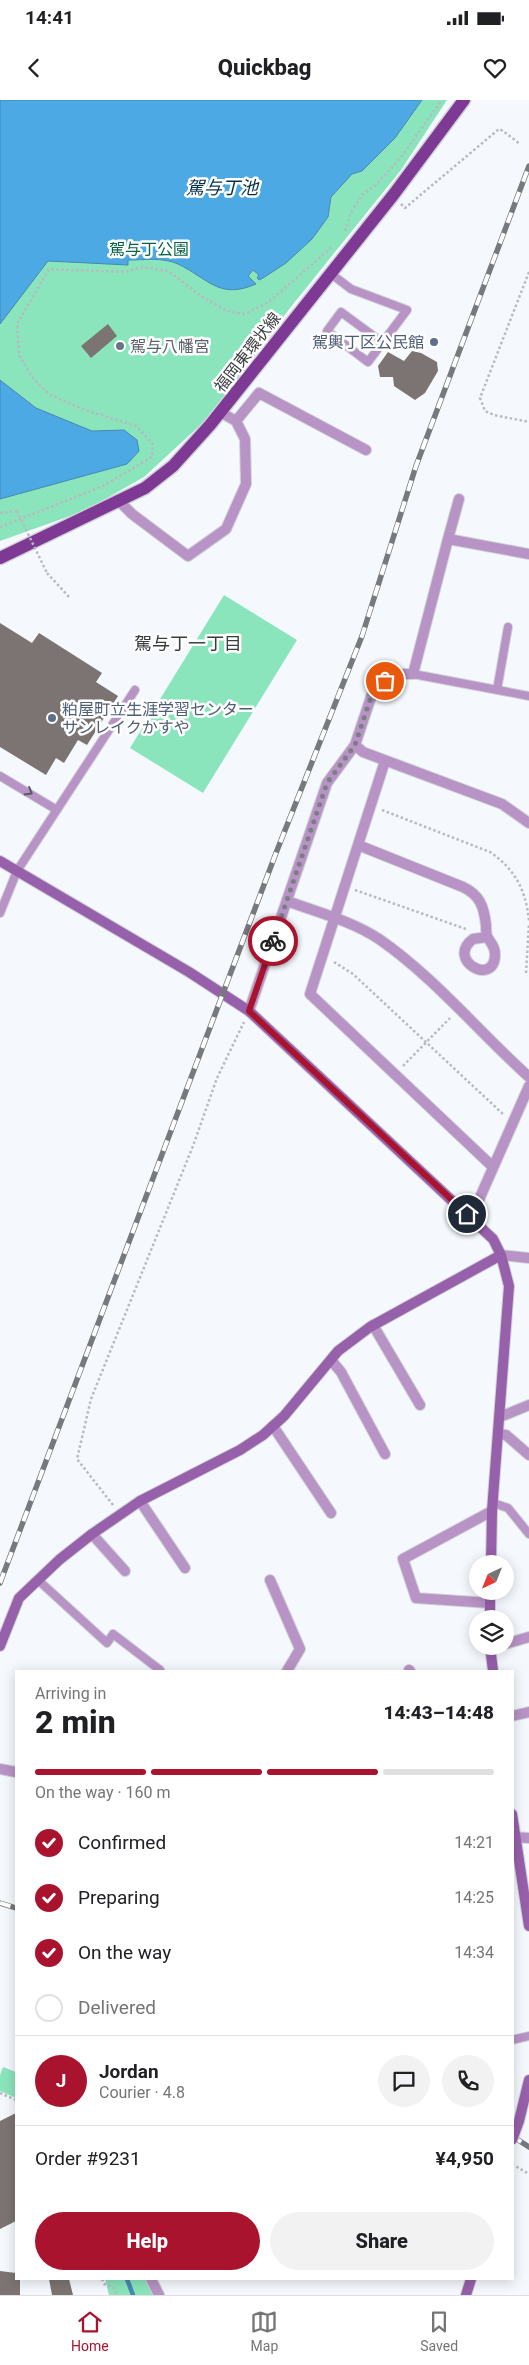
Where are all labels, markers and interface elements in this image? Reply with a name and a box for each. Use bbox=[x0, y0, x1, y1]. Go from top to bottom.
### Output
text: 14:41 bbox=[25, 6, 74, 29]
icon: back bbox=[20, 54, 48, 82]
icon: heart bbox=[481, 54, 509, 82]
text: Quickbag bbox=[218, 55, 311, 80]
water label: 駕与丁池 bbox=[186, 177, 260, 198]
park label: 駕与丁公園 bbox=[109, 240, 189, 259]
street label: 福岡東環状線 bbox=[210, 309, 284, 396]
place label: 駕輿丁区公民館 bbox=[312, 333, 424, 352]
marker: 駕輿丁区公民館 bbox=[428, 336, 440, 348]
place label: 駕与八幡宮 bbox=[130, 337, 210, 356]
marker: 駕与八幡宮 bbox=[114, 340, 126, 352]
district label: 駕与丁一丁目 bbox=[134, 633, 242, 654]
pin bbox=[364, 660, 406, 702]
icon: bag bbox=[371, 667, 399, 695]
place label: 粕屋町立生涯学習センター サンレイクかすや bbox=[62, 700, 254, 737]
marker: 粕屋町立生涯学習センター サンレイクかすや bbox=[46, 712, 58, 724]
one-way arrow bbox=[23, 786, 32, 796]
courier bbox=[248, 916, 298, 966]
icon: bike bbox=[259, 927, 287, 955]
pin bbox=[446, 1193, 488, 1235]
icon: home bbox=[453, 1200, 481, 1228]
north arrow bbox=[469, 1555, 514, 1600]
map controls bbox=[469, 1555, 514, 1655]
button: layers bbox=[469, 1610, 514, 1655]
text: Arriving in bbox=[35, 1684, 106, 1703]
text: 14:43–14:48 bbox=[383, 1701, 494, 1724]
text: 2 min bbox=[35, 1703, 116, 1741]
text: On the way · 160 m bbox=[35, 1783, 171, 1802]
icon: check bbox=[35, 1829, 63, 1857]
text: Confirmed bbox=[78, 1831, 166, 1854]
text: 14:21 bbox=[454, 1833, 494, 1852]
icon: check bbox=[35, 1884, 63, 1912]
text: Preparing bbox=[78, 1886, 160, 1909]
text: 14:25 bbox=[454, 1888, 494, 1907]
icon: check bbox=[35, 1939, 63, 1967]
text: On the way bbox=[78, 1941, 171, 1964]
text: 14:34 bbox=[454, 1943, 494, 1962]
text: Delivered bbox=[78, 1996, 156, 2019]
button: chat bbox=[378, 2055, 430, 2107]
button: phone bbox=[442, 2055, 494, 2107]
text: Jordan bbox=[99, 2060, 159, 2083]
text: J bbox=[56, 2069, 66, 2092]
text: Courier · 4.8 bbox=[99, 2083, 185, 2102]
text: Order #9231 bbox=[35, 2147, 141, 2170]
text: ¥4,950 bbox=[436, 2147, 494, 2170]
button: Help bbox=[35, 2212, 260, 2270]
button: Share bbox=[270, 2212, 494, 2270]
tab: Home bbox=[71, 2308, 109, 2354]
tab: Map bbox=[250, 2308, 278, 2354]
tab: Saved bbox=[420, 2308, 458, 2354]

